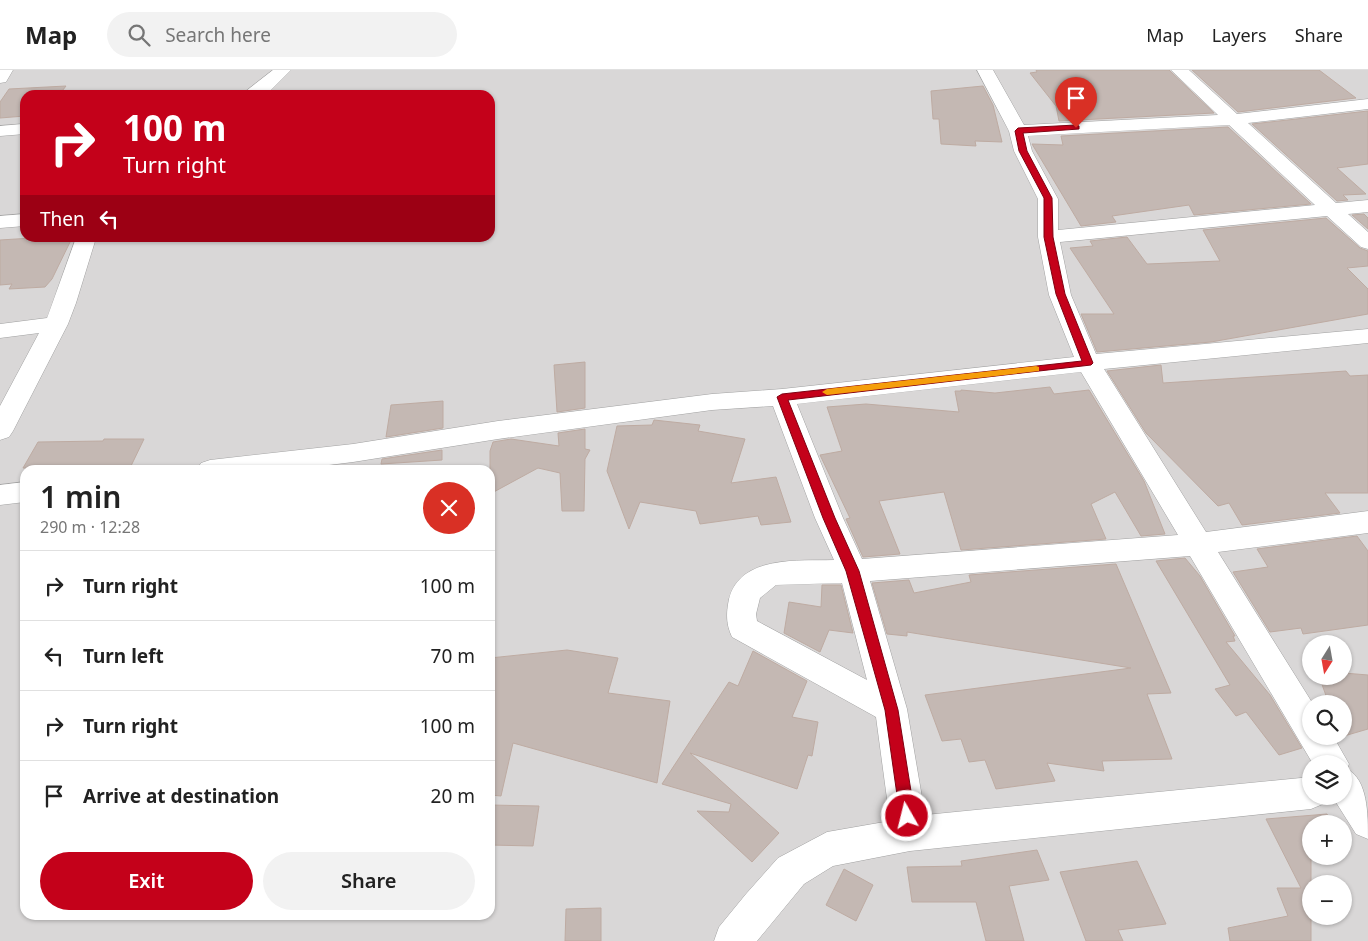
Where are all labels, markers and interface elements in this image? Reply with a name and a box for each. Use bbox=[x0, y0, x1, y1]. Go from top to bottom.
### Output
search box bbox=[107, 12, 457, 57]
text: Map bbox=[25, 18, 77, 51]
icon: search bbox=[125, 21, 153, 49]
text: Search here bbox=[165, 22, 271, 48]
text: Map bbox=[1146, 23, 1184, 47]
text: Layers bbox=[1212, 23, 1267, 47]
text: Share bbox=[1295, 23, 1343, 47]
pin bbox=[1055, 77, 1097, 128]
icon: arrive bbox=[1062, 84, 1090, 112]
text: 100 m bbox=[123, 104, 226, 151]
icon: right bbox=[40, 110, 105, 175]
text: Turn right bbox=[123, 149, 226, 179]
icon: left bbox=[95, 205, 123, 233]
text: Then bbox=[40, 206, 85, 232]
text: 1 min bbox=[40, 476, 121, 517]
button: close bbox=[423, 482, 475, 534]
text: 290 m · 12:28 bbox=[40, 516, 140, 538]
icon: right bbox=[40, 572, 68, 600]
text: Turn right bbox=[83, 573, 178, 599]
text: 100 m bbox=[420, 573, 475, 599]
north arrow bbox=[1302, 635, 1352, 685]
map controls bbox=[1302, 635, 1352, 925]
icon: left bbox=[40, 642, 68, 670]
text: Turn left bbox=[83, 643, 164, 669]
text: 70 m bbox=[431, 643, 475, 669]
button: search bbox=[1302, 695, 1352, 745]
icon: right bbox=[40, 712, 68, 740]
text: Turn right bbox=[83, 713, 178, 739]
text: 100 m bbox=[420, 713, 475, 739]
button: layers bbox=[1302, 755, 1352, 805]
icon: arrive bbox=[40, 782, 68, 810]
text: Arrive at destination bbox=[83, 783, 279, 809]
text: 20 m bbox=[431, 783, 475, 809]
position arrow bbox=[880, 789, 932, 841]
button: + bbox=[1302, 815, 1352, 865]
button: Exit bbox=[40, 852, 253, 910]
button: Share bbox=[263, 852, 475, 910]
button: − bbox=[1302, 875, 1352, 925]

